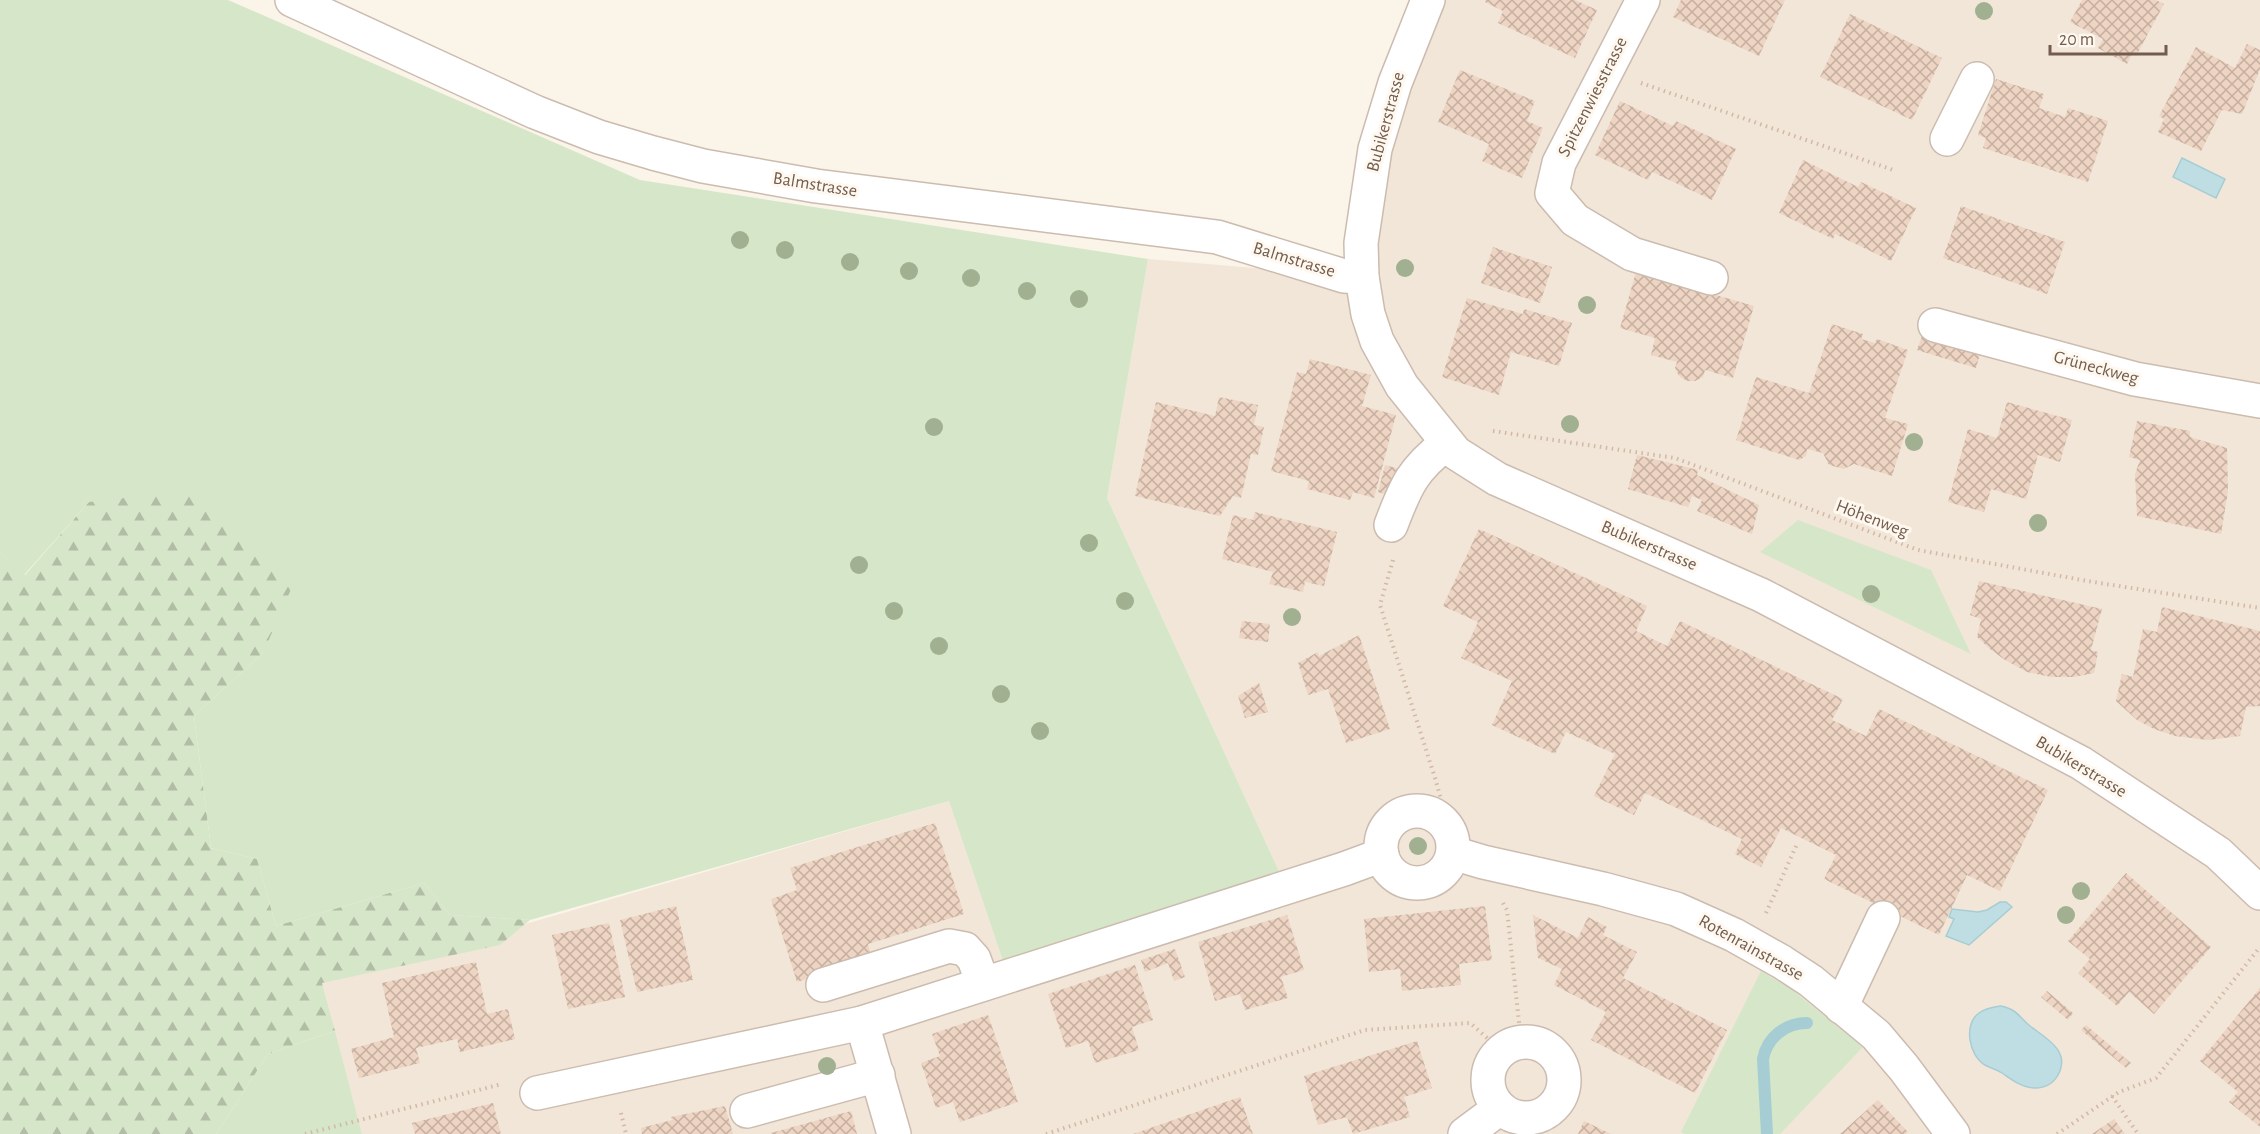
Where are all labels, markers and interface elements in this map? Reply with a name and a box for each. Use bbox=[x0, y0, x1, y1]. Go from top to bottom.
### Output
scale bar bbox=[2050, 18, 2166, 56]
text: 20 m bbox=[2059, 31, 2094, 49]
street label: Spitzenwiesstrasse bbox=[1555, 34, 1631, 160]
street label: Bubikerstrasse bbox=[1364, 70, 1408, 174]
street label: Balmstrasse bbox=[772, 169, 858, 201]
street label: Balmstrasse bbox=[1251, 239, 1337, 281]
street label: Grüneckweg bbox=[2052, 348, 2140, 388]
street label: Höhenweg bbox=[1833, 497, 1911, 541]
street label: Bubikerstrasse bbox=[1598, 518, 1700, 574]
street label: Bubikerstrasse bbox=[2032, 733, 2130, 801]
street label: Rotenrainstrasse bbox=[1696, 912, 1806, 984]

